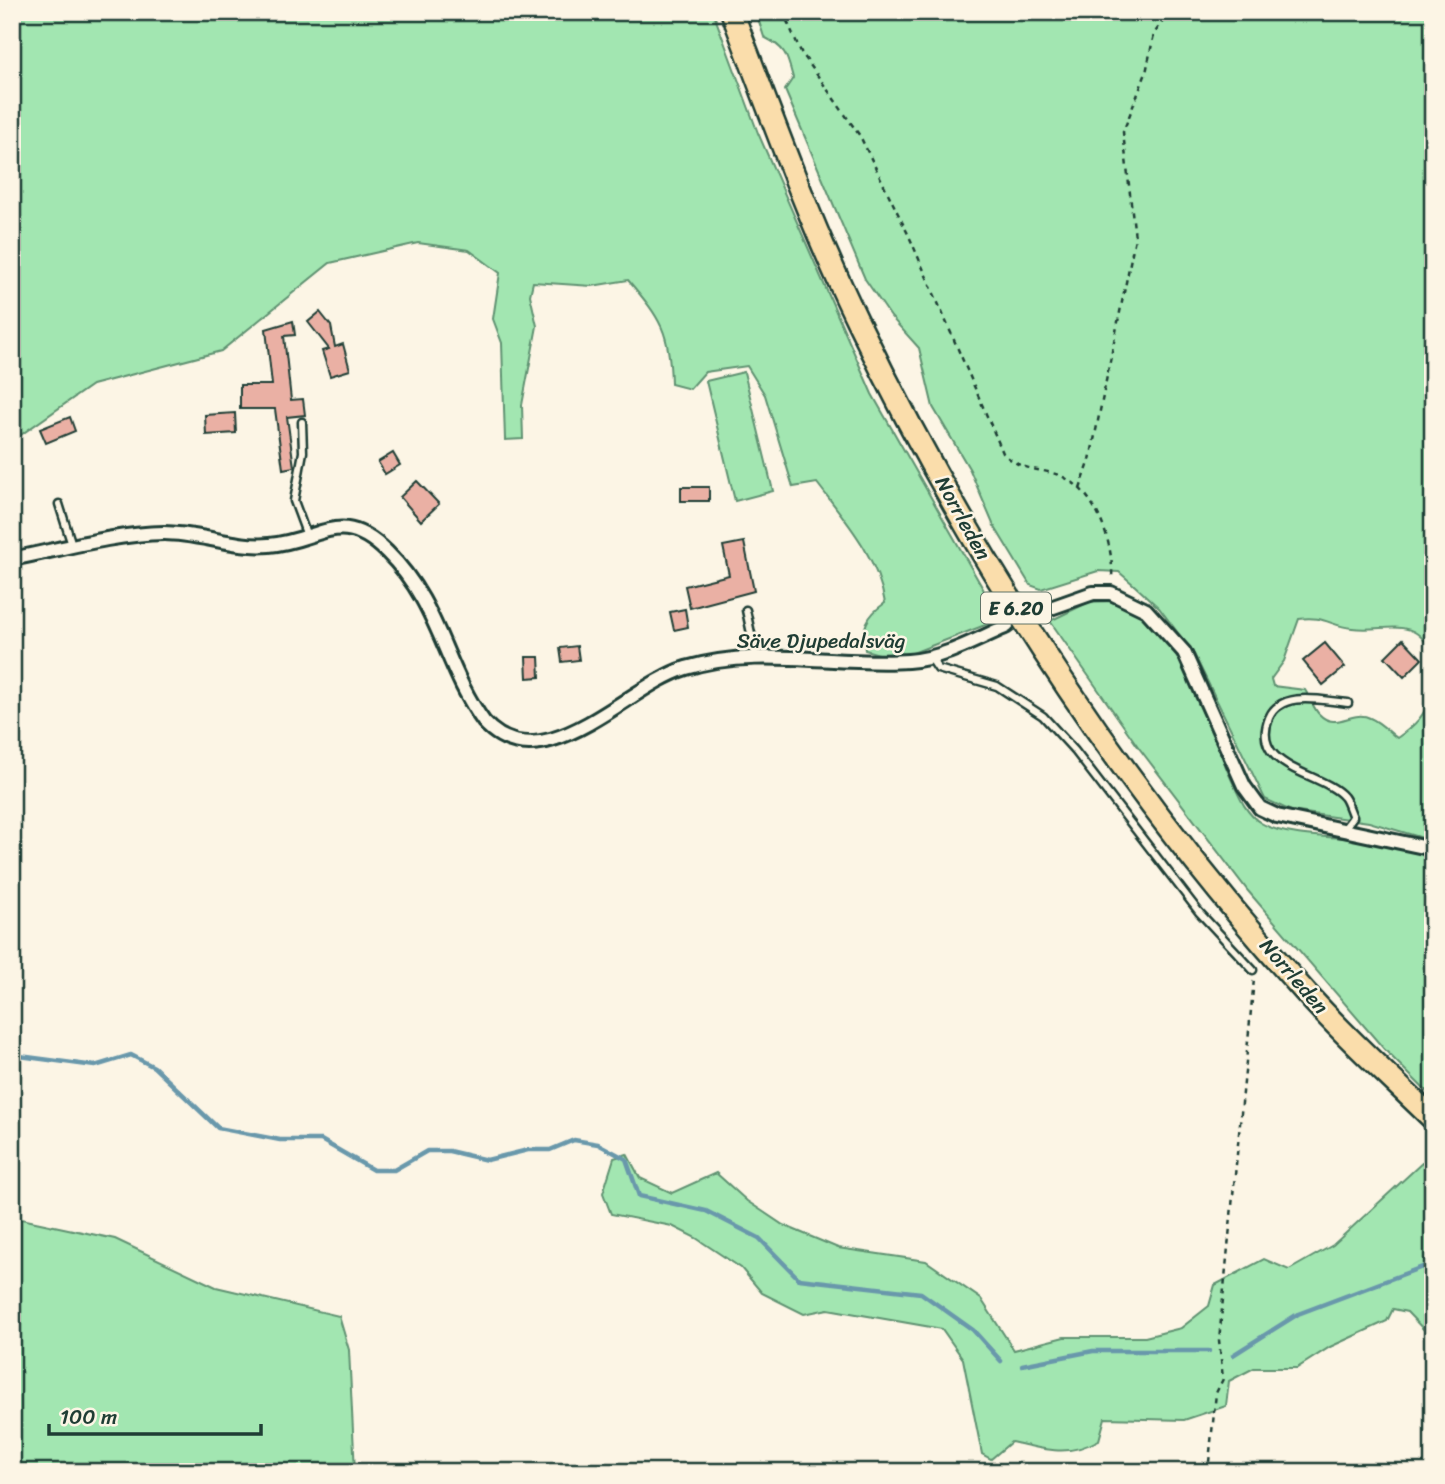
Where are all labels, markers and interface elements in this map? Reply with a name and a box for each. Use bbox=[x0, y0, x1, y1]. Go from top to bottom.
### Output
street label: Norrleden bbox=[924, 469, 1002, 567]
road number: E 6.20 bbox=[981, 593, 1051, 624]
street label: Säve Djupedalsväg bbox=[737, 622, 906, 660]
street label: Norrleden bbox=[1250, 929, 1338, 1023]
scale bar bbox=[49, 1393, 261, 1437]
text: 100 m bbox=[60, 1398, 117, 1436]

